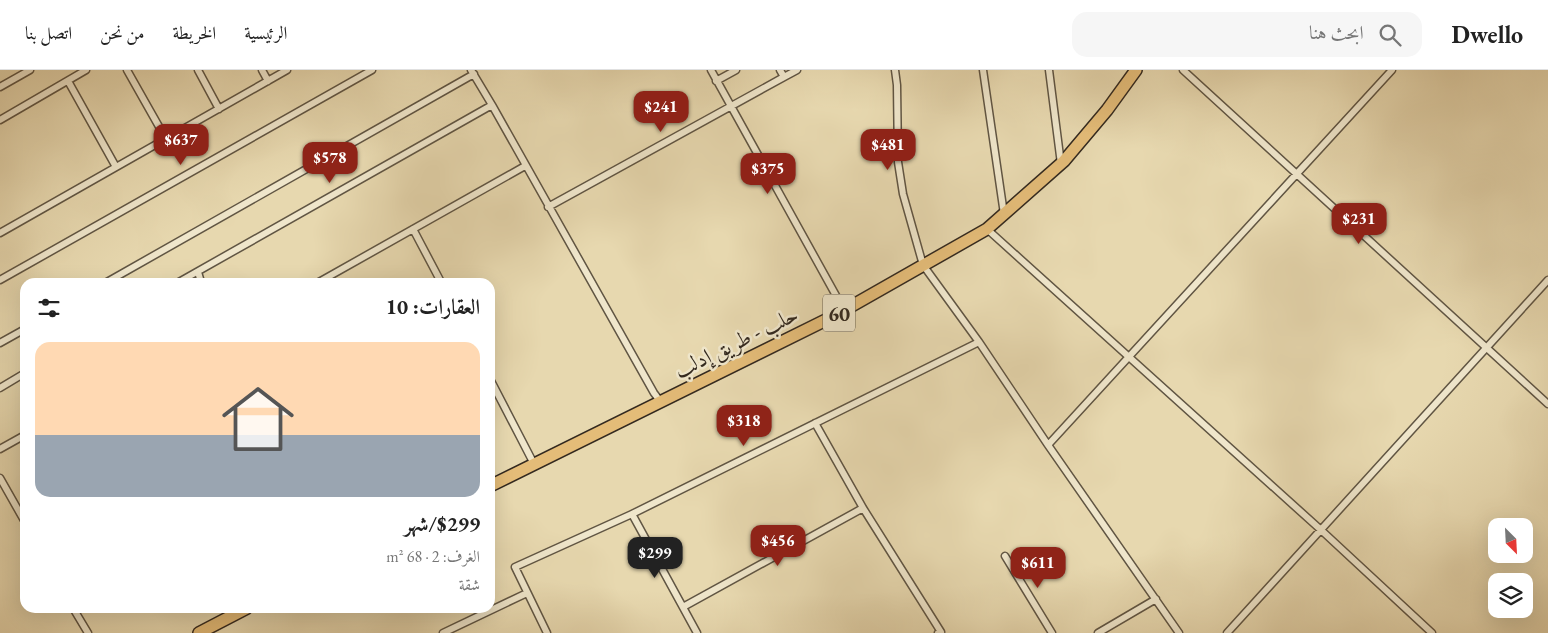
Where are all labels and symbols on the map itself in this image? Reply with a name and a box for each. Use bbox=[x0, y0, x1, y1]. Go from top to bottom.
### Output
pin: $241 bbox=[631, 90, 691, 133]
pin: $637 bbox=[151, 124, 211, 166]
pin: $481 bbox=[858, 128, 918, 171]
pin: $578 bbox=[300, 142, 360, 184]
pin: $375 bbox=[738, 152, 798, 195]
pin: $231 bbox=[1329, 202, 1389, 245]
road number: 60 bbox=[823, 294, 855, 332]
street label: حلب - طريق إدلب bbox=[669, 299, 803, 385]
pin: $318 bbox=[714, 404, 774, 447]
north arrow bbox=[1488, 518, 1532, 562]
pin: $456 bbox=[748, 524, 808, 567]
pin: $299 bbox=[625, 536, 685, 579]
pin: $611 bbox=[1008, 546, 1068, 589]

